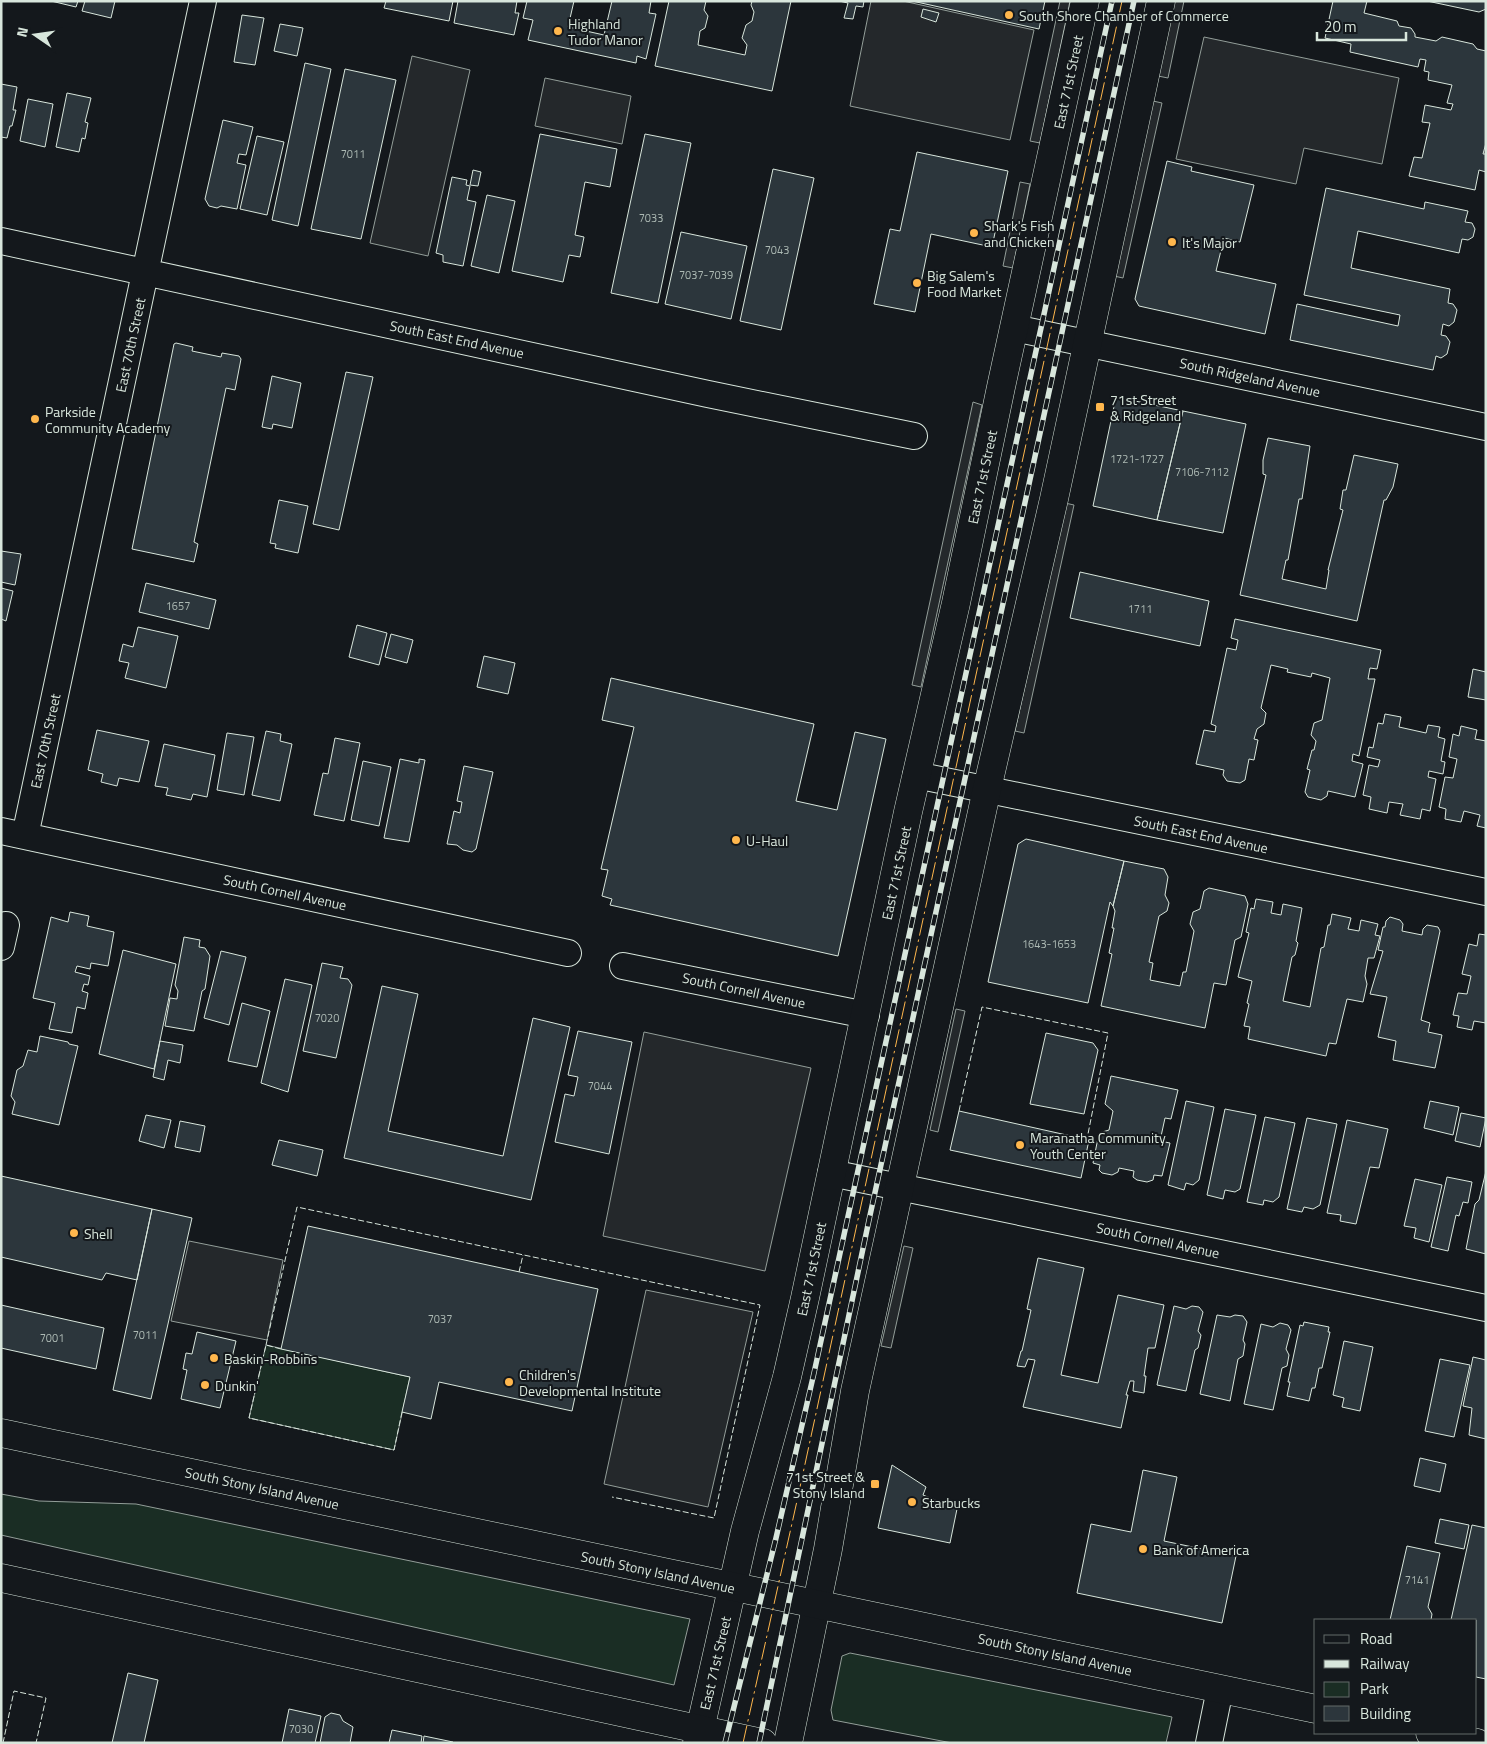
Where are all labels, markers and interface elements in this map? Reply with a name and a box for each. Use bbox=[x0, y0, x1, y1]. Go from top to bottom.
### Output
place label: South Shore Chamber of Commerce bbox=[1019, 5, 1229, 26]
marker: South Shore Chamber of Commerce bbox=[1003, 9, 1015, 21]
north arrow bbox=[10, 10, 60, 60]
scale bar bbox=[1317, 10, 1406, 42]
place label: Highland Tudor Manor bbox=[568, 13, 643, 50]
text: 20 m bbox=[1324, 15, 1357, 38]
text: N bbox=[11, 25, 33, 39]
marker: Highland Tudor Manor bbox=[552, 25, 564, 37]
street label: East 71st Street bbox=[1048, 33, 1088, 131]
house number: 7011 bbox=[341, 146, 365, 162]
house number: 7033 bbox=[639, 210, 663, 226]
place label: Shark's Fish and Chicken bbox=[984, 215, 1055, 252]
marker: Shark's Fish and Chicken bbox=[968, 227, 980, 239]
place label: It's Major bbox=[1182, 232, 1237, 253]
marker: It's Major bbox=[1166, 236, 1178, 248]
house number: 7043 bbox=[765, 242, 789, 258]
place label: Big Salem's Food Market bbox=[927, 265, 1002, 302]
house number: 7037-7039 bbox=[679, 267, 733, 283]
marker: Big Salem's Food Market bbox=[911, 277, 923, 289]
street label: East 70th Street bbox=[110, 296, 150, 394]
street label: South East End Avenue bbox=[388, 315, 526, 363]
street label: South Ridgeland Avenue bbox=[1178, 352, 1322, 402]
place label: 71st Street & Ridgeland bbox=[1110, 389, 1181, 426]
place label: Parkside Community Academy bbox=[45, 401, 171, 438]
marker: 71st Street & Ridgeland bbox=[1094, 401, 1106, 413]
marker: Parkside Community Academy bbox=[29, 413, 41, 425]
street label: East 71st Street bbox=[962, 428, 1002, 526]
house number: 1721-1727 bbox=[1110, 451, 1164, 467]
house number: 7106-7112 bbox=[1175, 464, 1229, 480]
house number: 1657 bbox=[166, 598, 190, 614]
house number: 1711 bbox=[1128, 601, 1152, 617]
street label: East 70th Street bbox=[25, 692, 65, 790]
street label: South East End Avenue bbox=[1132, 810, 1270, 858]
street label: East 71st Street bbox=[876, 824, 916, 922]
place label: U-Haul bbox=[746, 830, 788, 851]
marker: U-Haul bbox=[730, 834, 742, 846]
street label: South Cornell Avenue bbox=[221, 869, 349, 915]
house number: 1643-1653 bbox=[1022, 936, 1076, 952]
street label: South Cornell Avenue bbox=[680, 967, 808, 1013]
house number: 7020 bbox=[315, 1010, 339, 1026]
house number: 7044 bbox=[588, 1078, 612, 1094]
place label: Maranatha Community Youth Center bbox=[1030, 1127, 1166, 1164]
marker: Maranatha Community Youth Center bbox=[1014, 1139, 1026, 1151]
street label: South Cornell Avenue bbox=[1094, 1217, 1222, 1263]
street label: East 71st Street bbox=[791, 1220, 831, 1318]
place label: Shell bbox=[84, 1223, 113, 1244]
marker: Shell bbox=[68, 1227, 80, 1239]
house number: 7037 bbox=[428, 1311, 452, 1327]
house number: 7011 bbox=[133, 1327, 157, 1343]
house number: 7001 bbox=[40, 1330, 64, 1346]
place label: Baskin-Robbins bbox=[224, 1348, 317, 1369]
marker: Baskin-Robbins bbox=[208, 1352, 220, 1364]
place label: Children's Developmental Institute bbox=[519, 1364, 661, 1401]
place label: Dunkin' bbox=[215, 1375, 259, 1396]
marker: Children's Developmental Institute bbox=[503, 1376, 515, 1388]
marker: Dunkin' bbox=[199, 1379, 211, 1391]
street label: South Stony Island Avenue bbox=[183, 1461, 341, 1515]
place label: 71st Street & Stony Island bbox=[786, 1466, 865, 1503]
marker: 71st Street & Stony Island bbox=[869, 1478, 881, 1490]
place label: Starbucks bbox=[922, 1492, 980, 1513]
marker: Starbucks bbox=[906, 1496, 918, 1508]
place label: Bank of America bbox=[1153, 1539, 1249, 1560]
marker: Bank of America bbox=[1137, 1543, 1149, 1555]
street label: South Stony Island Avenue bbox=[579, 1545, 737, 1599]
house number: 7141 bbox=[1405, 1572, 1429, 1588]
street label: East 71st Street bbox=[694, 1614, 736, 1712]
legend bbox=[1314, 1619, 1477, 1734]
street label: South Stony Island Avenue bbox=[976, 1627, 1134, 1681]
text: Road bbox=[1360, 1627, 1392, 1650]
text: Railway bbox=[1360, 1652, 1410, 1675]
text: Park bbox=[1360, 1677, 1389, 1700]
text: Building bbox=[1360, 1702, 1411, 1725]
house number: 7030 bbox=[289, 1721, 313, 1737]

